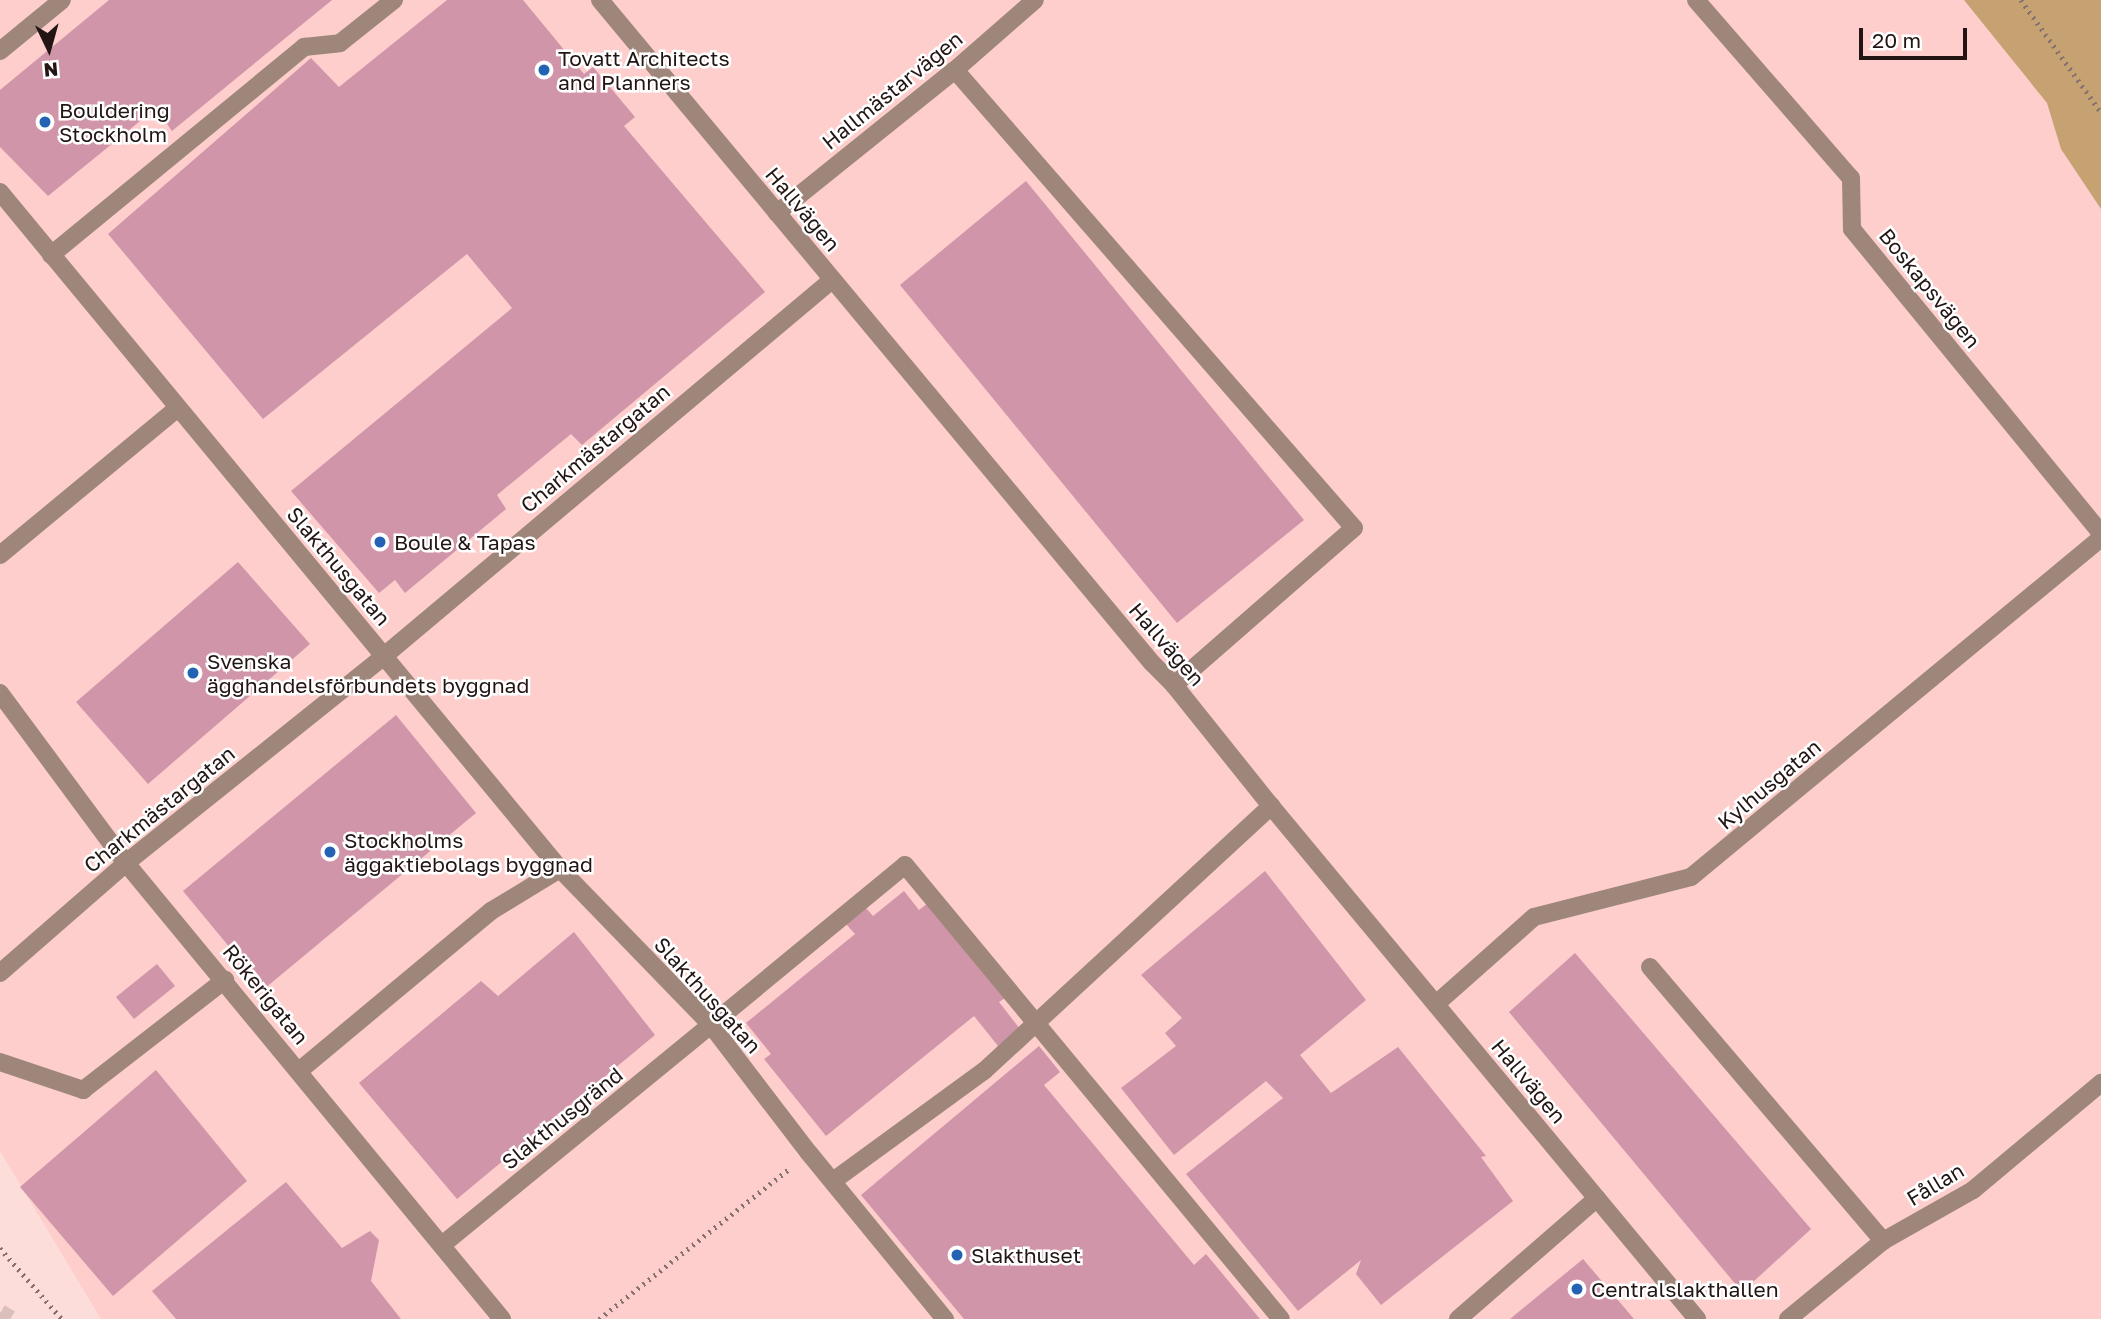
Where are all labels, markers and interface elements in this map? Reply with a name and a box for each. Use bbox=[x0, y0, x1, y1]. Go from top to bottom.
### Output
north arrow bbox=[14, 14, 84, 84]
scale bar bbox=[1863, 14, 1972, 58]
street label: Hallmästarvägen bbox=[817, 26, 967, 154]
text: 20 m bbox=[1872, 27, 1921, 53]
place label: Tovatt Architects and Planners bbox=[558, 45, 730, 95]
text: N bbox=[43, 58, 59, 83]
marker: Tovatt Architects and Planners bbox=[536, 62, 552, 78]
place label: Bouldering Stockholm bbox=[59, 97, 170, 147]
marker: Bouldering Stockholm bbox=[37, 114, 53, 130]
street label: Hallvägen bbox=[761, 162, 845, 256]
street label: Boskapsvägen bbox=[1874, 223, 1986, 353]
street label: Charkmästargatan bbox=[515, 378, 675, 518]
street label: Slakthusgatan bbox=[282, 502, 396, 630]
place label: Boule & Tapas bbox=[394, 529, 536, 555]
marker: Boule & Tapas bbox=[372, 534, 388, 550]
street label: Hallvägen bbox=[1124, 597, 1210, 691]
place label: Svenska ägghandelsförbundets byggnad bbox=[207, 648, 529, 698]
marker: Svenska ägghandelsförbundets byggnad bbox=[185, 665, 201, 681]
street label: Kylhusgatan bbox=[1712, 734, 1826, 834]
street label: Charkmästargatan bbox=[79, 740, 239, 878]
place label: Stockholms äggaktiebolags byggnad bbox=[344, 827, 593, 877]
marker: Stockholms äggaktiebolags byggnad bbox=[322, 844, 338, 860]
street label: Slakthusgatan bbox=[649, 932, 767, 1058]
street label: Rökerigatan bbox=[218, 939, 314, 1049]
street label: Hallvägen bbox=[1487, 1034, 1571, 1128]
street label: Slakthusgränd bbox=[497, 1062, 627, 1174]
street label: Fållan bbox=[1902, 1157, 1968, 1211]
place label: Slakthuset bbox=[971, 1242, 1081, 1268]
marker: Slakthuset bbox=[949, 1247, 965, 1263]
place label: Centralslakthallen bbox=[1591, 1276, 1779, 1302]
marker: Centralslakthallen bbox=[1569, 1281, 1585, 1297]

